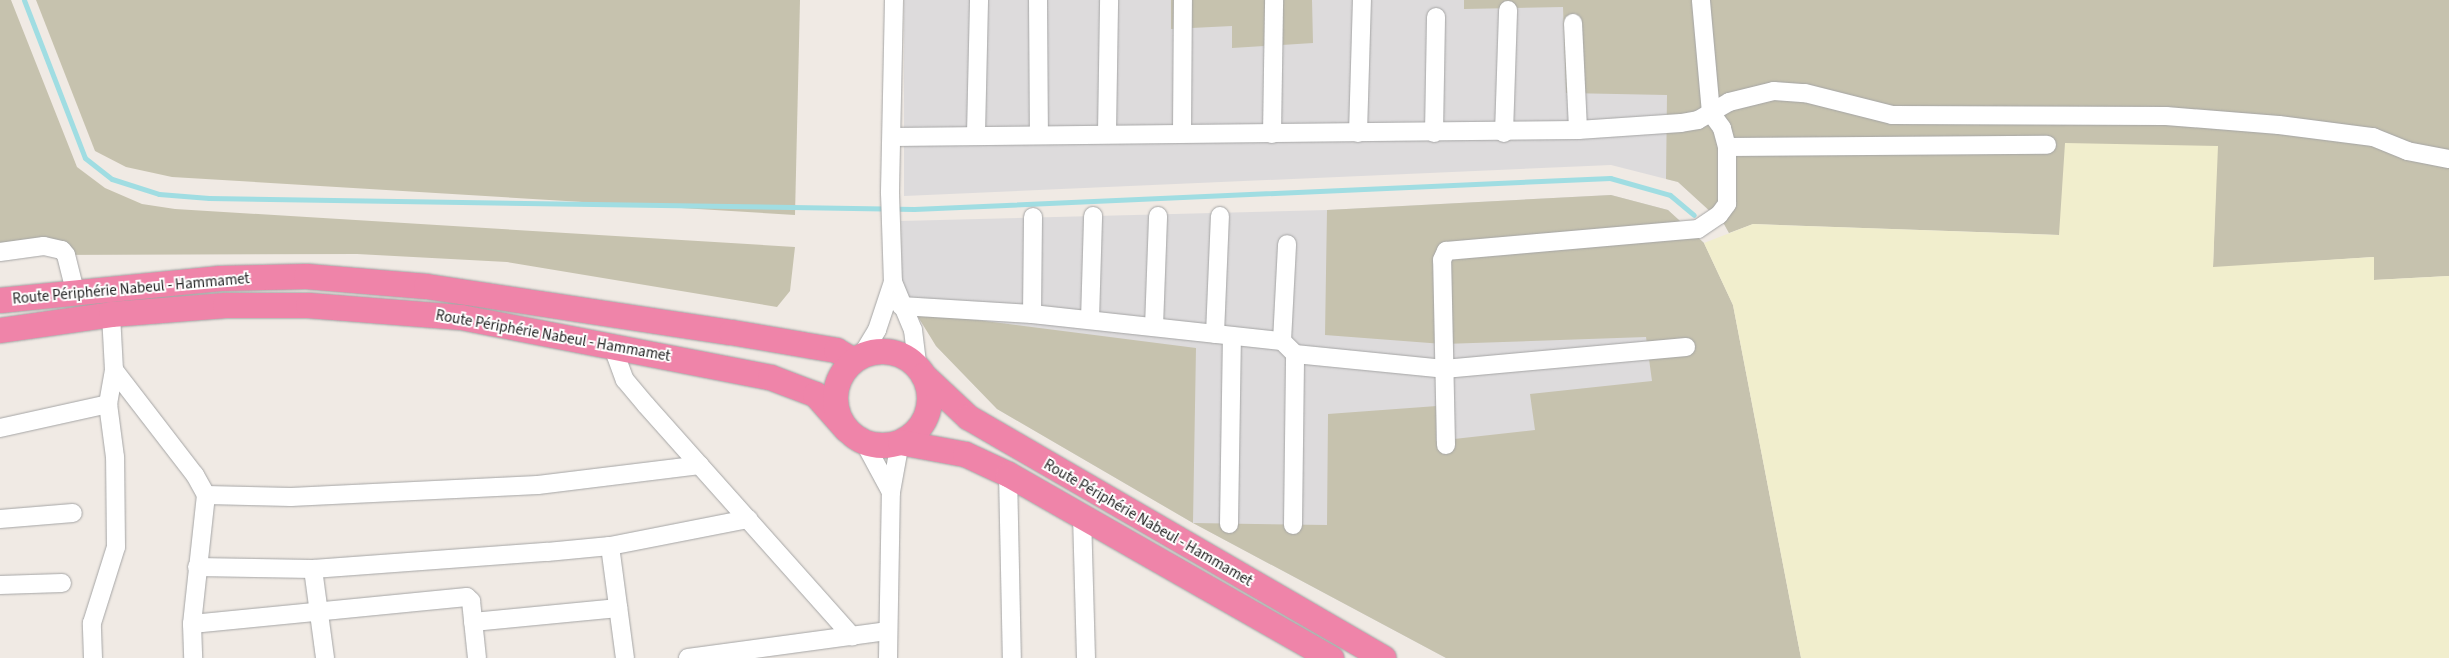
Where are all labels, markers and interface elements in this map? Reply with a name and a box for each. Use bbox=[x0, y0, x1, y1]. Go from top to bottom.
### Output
street label: Route Périphérie Nabeul - Hammamet bbox=[12, 270, 250, 308]
street label: Route Périphérie Nabeul - Hammamet bbox=[434, 306, 672, 366]
street label: Route Périphérie Nabeul - Hammamet bbox=[1040, 456, 1256, 590]

